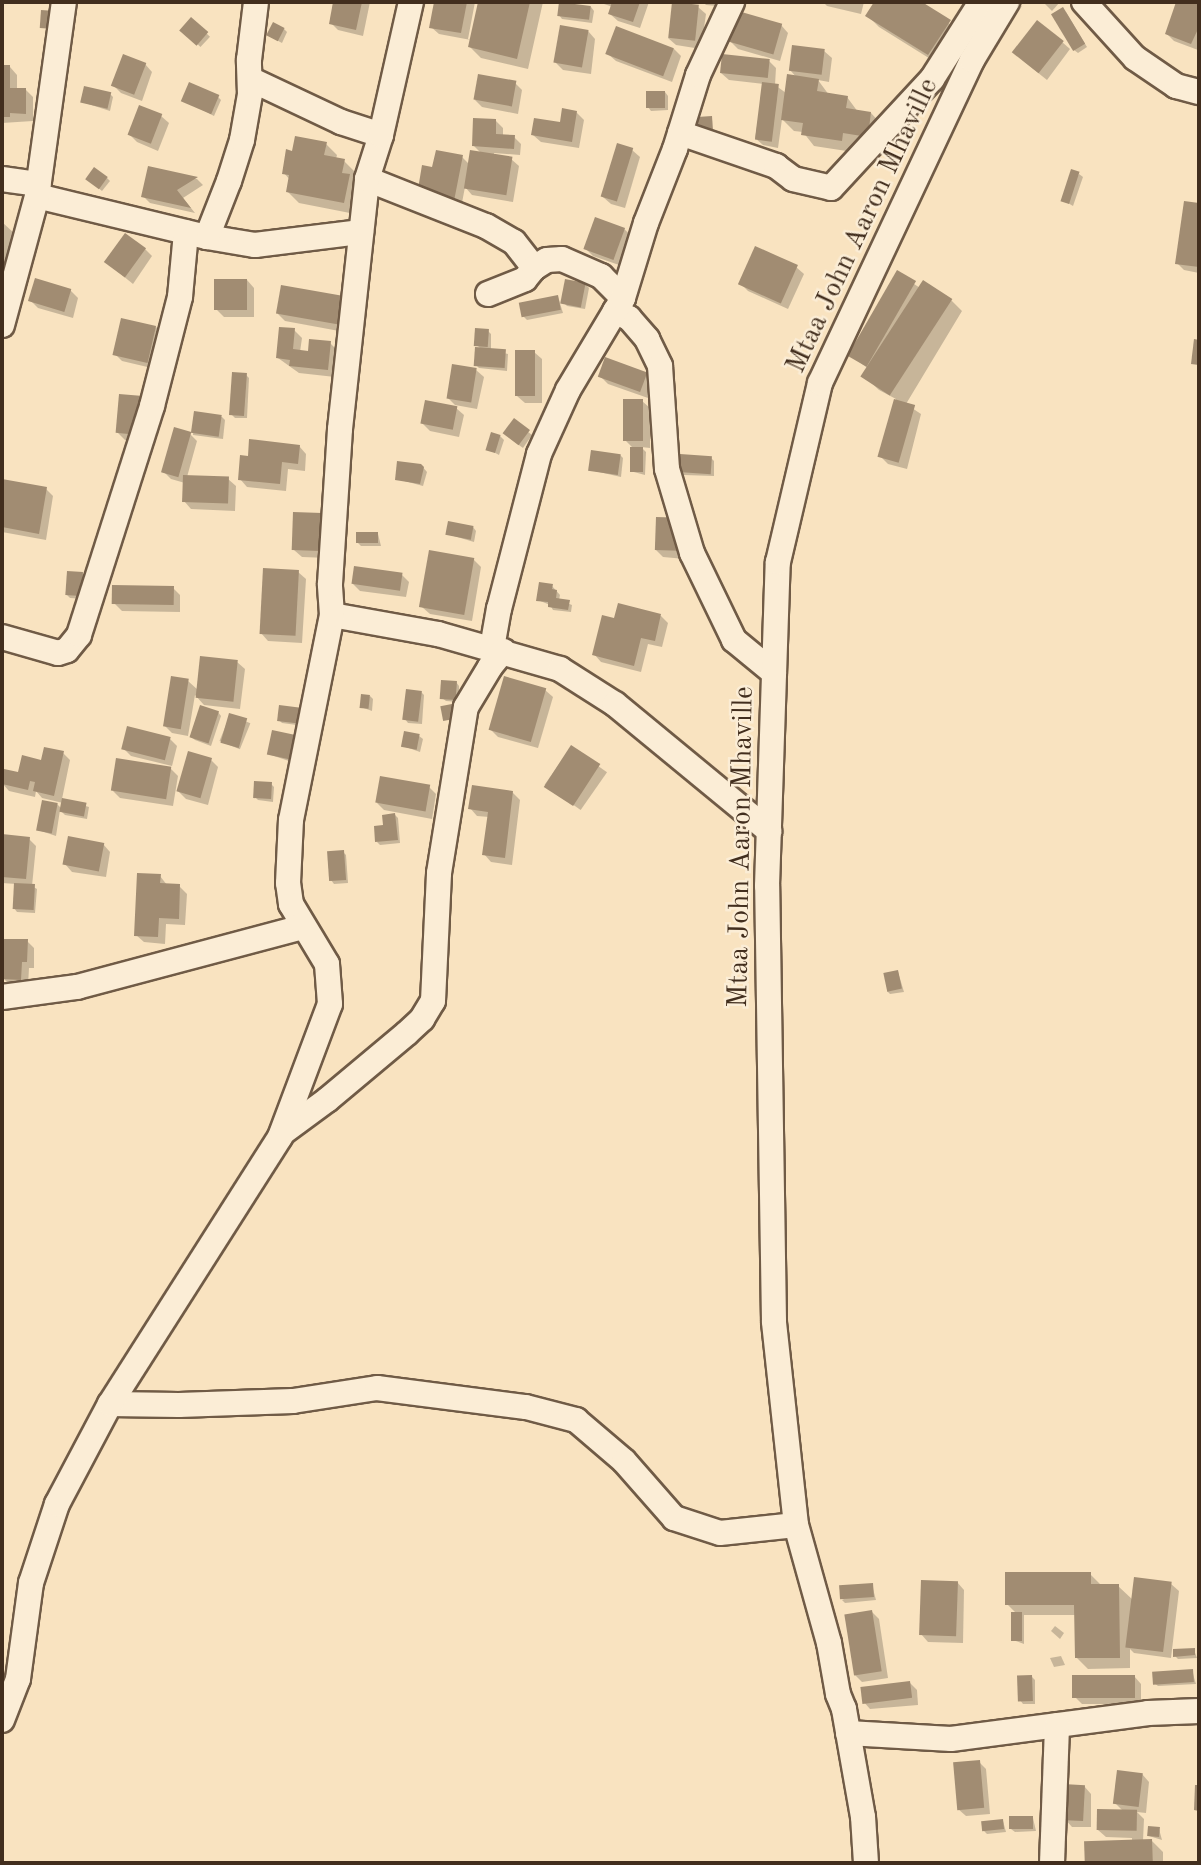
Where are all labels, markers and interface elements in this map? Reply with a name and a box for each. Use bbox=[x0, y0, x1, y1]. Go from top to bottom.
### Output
street label: Mtaa John Aaron Mhaville bbox=[780, 73, 946, 379]
street label: Mtaa John Aaron Mhaville bbox=[722, 686, 762, 1008]

